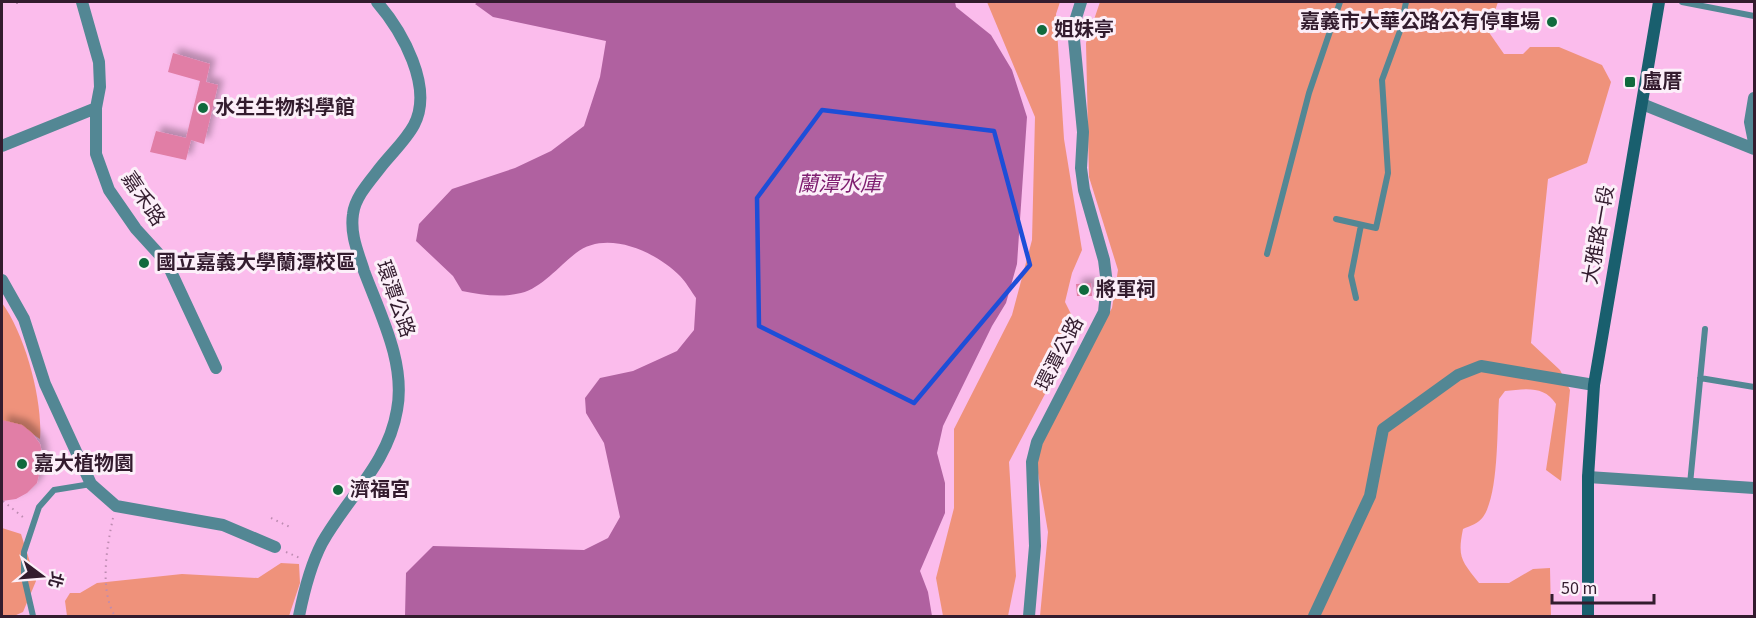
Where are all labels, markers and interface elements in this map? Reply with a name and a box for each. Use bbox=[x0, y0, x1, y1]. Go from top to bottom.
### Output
place label: 嘉義市大華公路公有停車場 bbox=[1300, 8, 1540, 36]
marker: 嘉義市大華公路公有停車場 bbox=[1545, 15, 1559, 29]
place label: 姐妹亭 bbox=[1054, 16, 1114, 44]
marker: 姐妹亭 bbox=[1035, 23, 1049, 37]
place label: 盧厝 bbox=[1642, 68, 1682, 96]
marker: 盧厝 bbox=[1623, 75, 1637, 89]
place label: 水生生物科學館 bbox=[215, 94, 355, 122]
marker: 水生生物科學館 bbox=[196, 101, 210, 115]
street label: 嘉禾路 bbox=[115, 166, 171, 232]
water label: 蘭潭水庫 bbox=[797, 169, 884, 199]
street label: 大雅路一段 bbox=[1577, 183, 1621, 287]
place label: 國立嘉義大學蘭潭校區 bbox=[156, 249, 356, 277]
marker: 國立嘉義大學蘭潭校區 bbox=[137, 256, 151, 270]
street label: 環潭公路 bbox=[369, 257, 421, 341]
place label: 將軍祠 bbox=[1096, 276, 1156, 304]
marker: 將軍祠 bbox=[1077, 283, 1091, 297]
street label: 環潭公路 bbox=[1029, 312, 1091, 396]
place label: 嘉大植物園 bbox=[34, 450, 134, 478]
marker: 嘉大植物園 bbox=[15, 457, 29, 471]
place label: 濟福宮 bbox=[350, 476, 410, 504]
marker: 濟福宮 bbox=[331, 483, 345, 497]
north arrow bbox=[12, 546, 72, 606]
scale bar bbox=[1552, 567, 1654, 605]
text: 北 bbox=[43, 569, 68, 591]
text: 50 m bbox=[1561, 576, 1597, 601]

